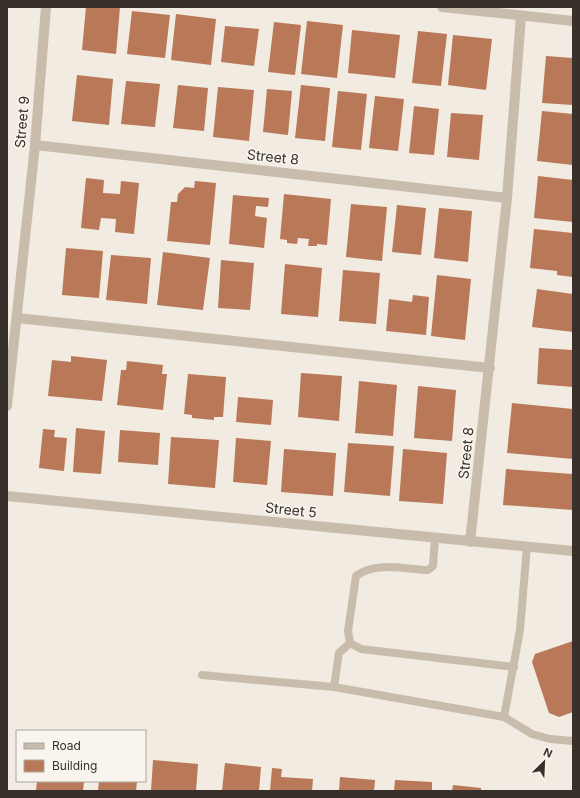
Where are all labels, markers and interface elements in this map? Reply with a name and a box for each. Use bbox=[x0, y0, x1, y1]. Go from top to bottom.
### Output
street label: Street 9 bbox=[11, 95, 32, 149]
street label: Street 8 bbox=[246, 145, 300, 168]
street label: Street 8 bbox=[454, 426, 477, 480]
street label: Street 5 bbox=[264, 498, 318, 521]
legend bbox=[16, 730, 146, 782]
text: Road bbox=[52, 738, 81, 753]
north arrow bbox=[524, 742, 564, 782]
text: N bbox=[541, 745, 555, 761]
text: Building bbox=[52, 758, 97, 773]

